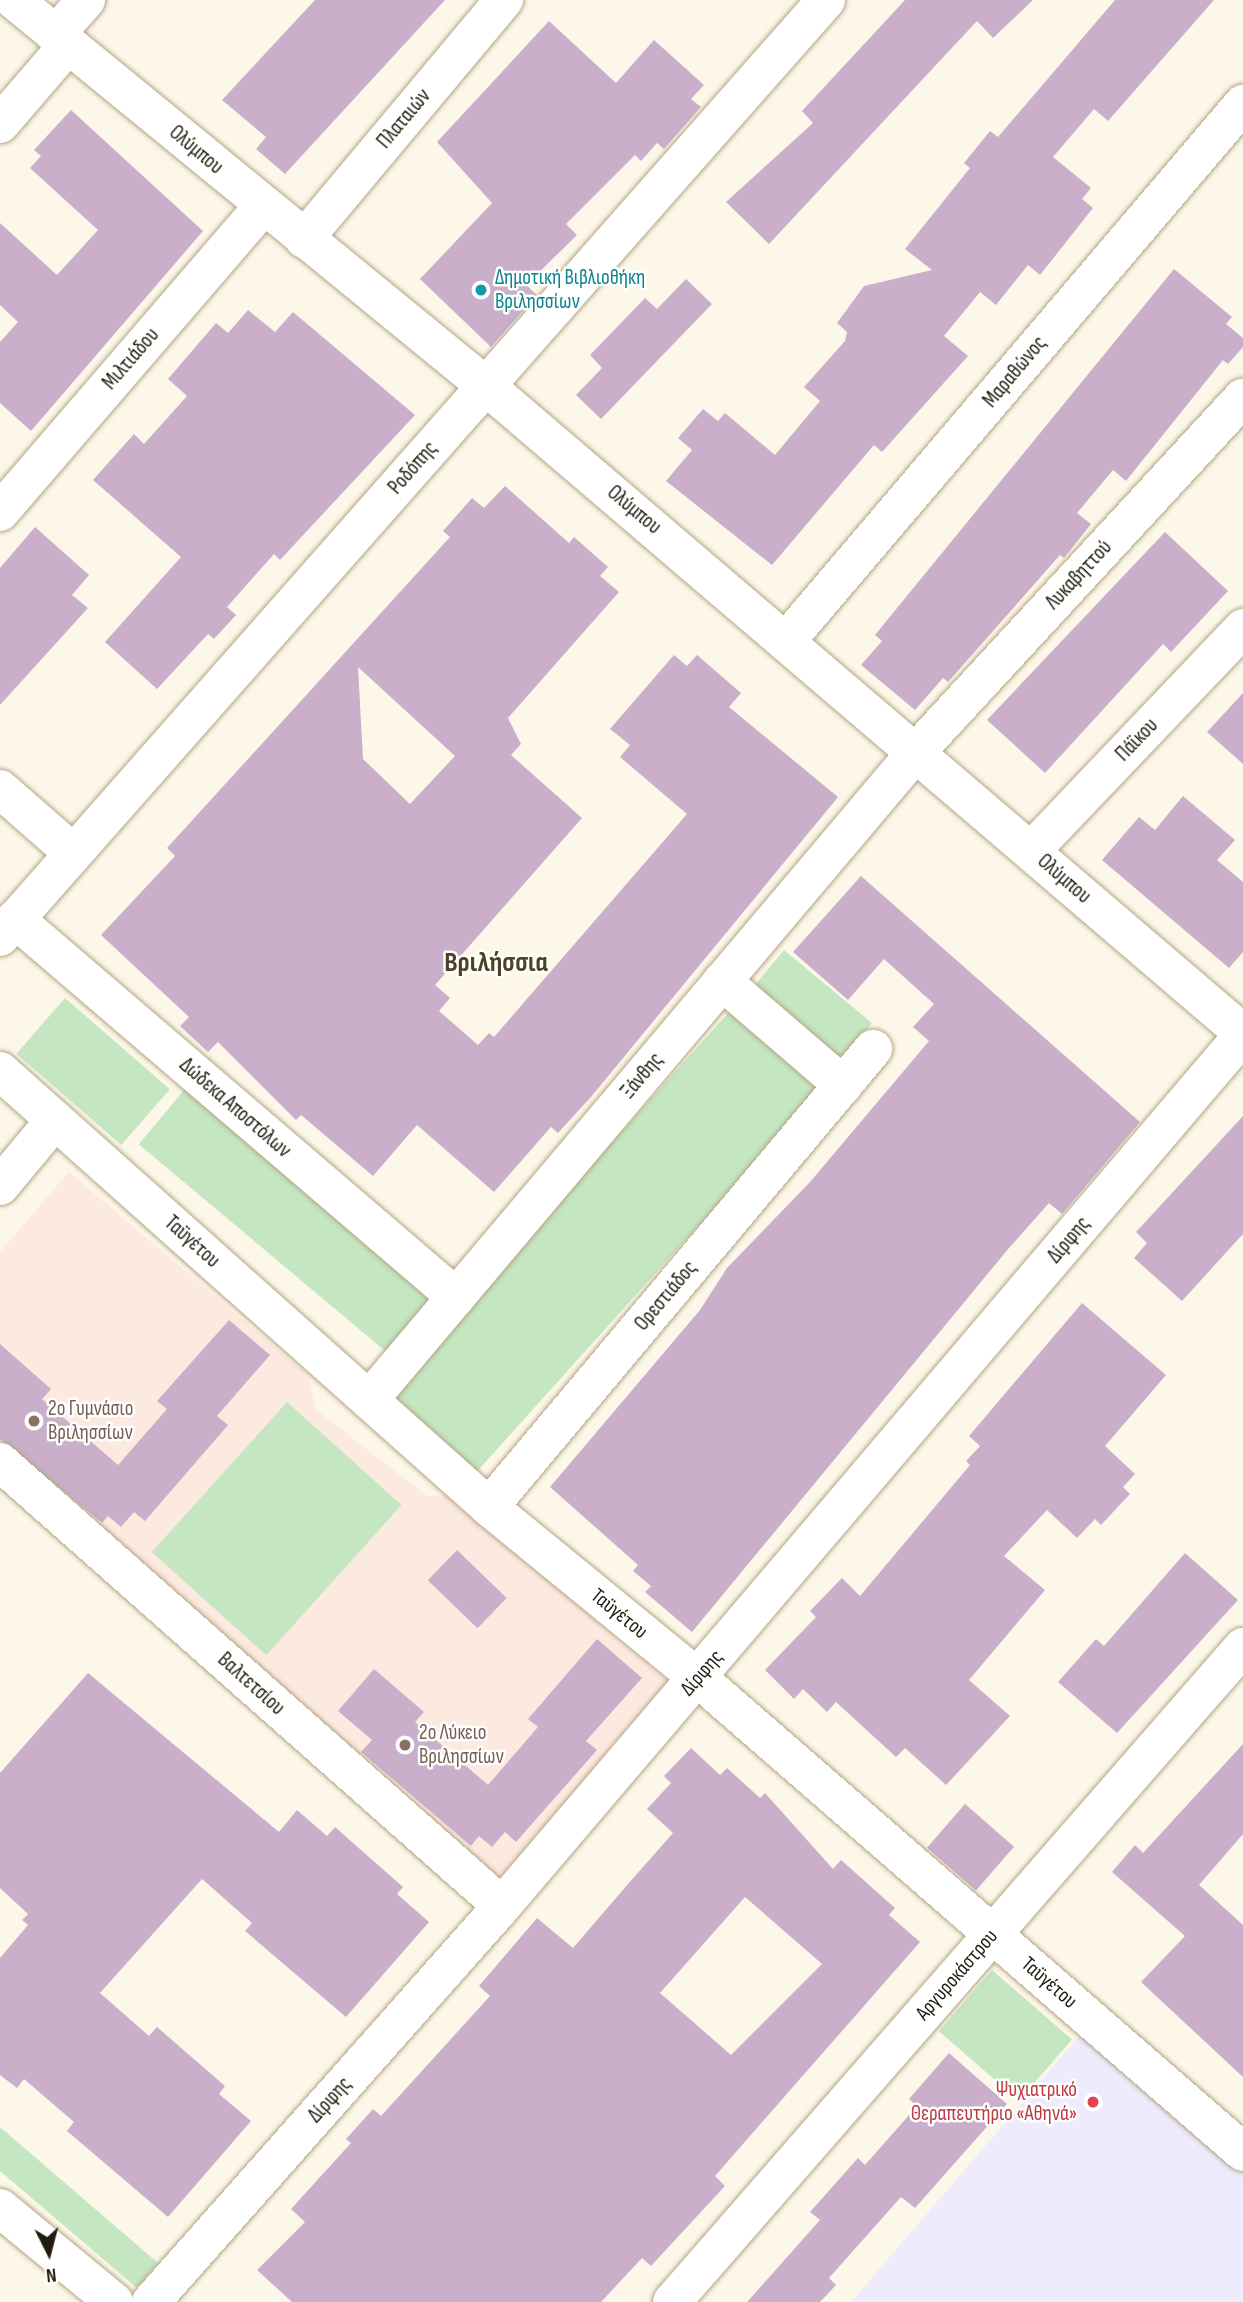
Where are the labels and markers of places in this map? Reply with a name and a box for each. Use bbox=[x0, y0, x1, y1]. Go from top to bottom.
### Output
place label: Δημοτική Βιβλιοθήκη Βριλησσίων bbox=[495, 265, 645, 315]
marker: Δημοτική Βιβλιοθήκη Βριλησσίων bbox=[473, 282, 489, 298]
place label: 2ο Γυμνάσιο Βριλησσίων bbox=[48, 1396, 133, 1446]
marker: 2ο Γυμνάσιο Βριλησσίων bbox=[26, 1413, 42, 1429]
place label: 2ο Λύκειο Βριλησσίων bbox=[419, 1720, 504, 1770]
marker: 2ο Λύκειο Βριλησσίων bbox=[397, 1737, 413, 1753]
place label: Ψυχιατρικό Θεραπευτήριο «Αθηνά» bbox=[911, 2077, 1077, 2127]
marker: Ψυχιατρικό Θεραπευτήριο «Αθηνά» bbox=[1083, 2092, 1103, 2112]

